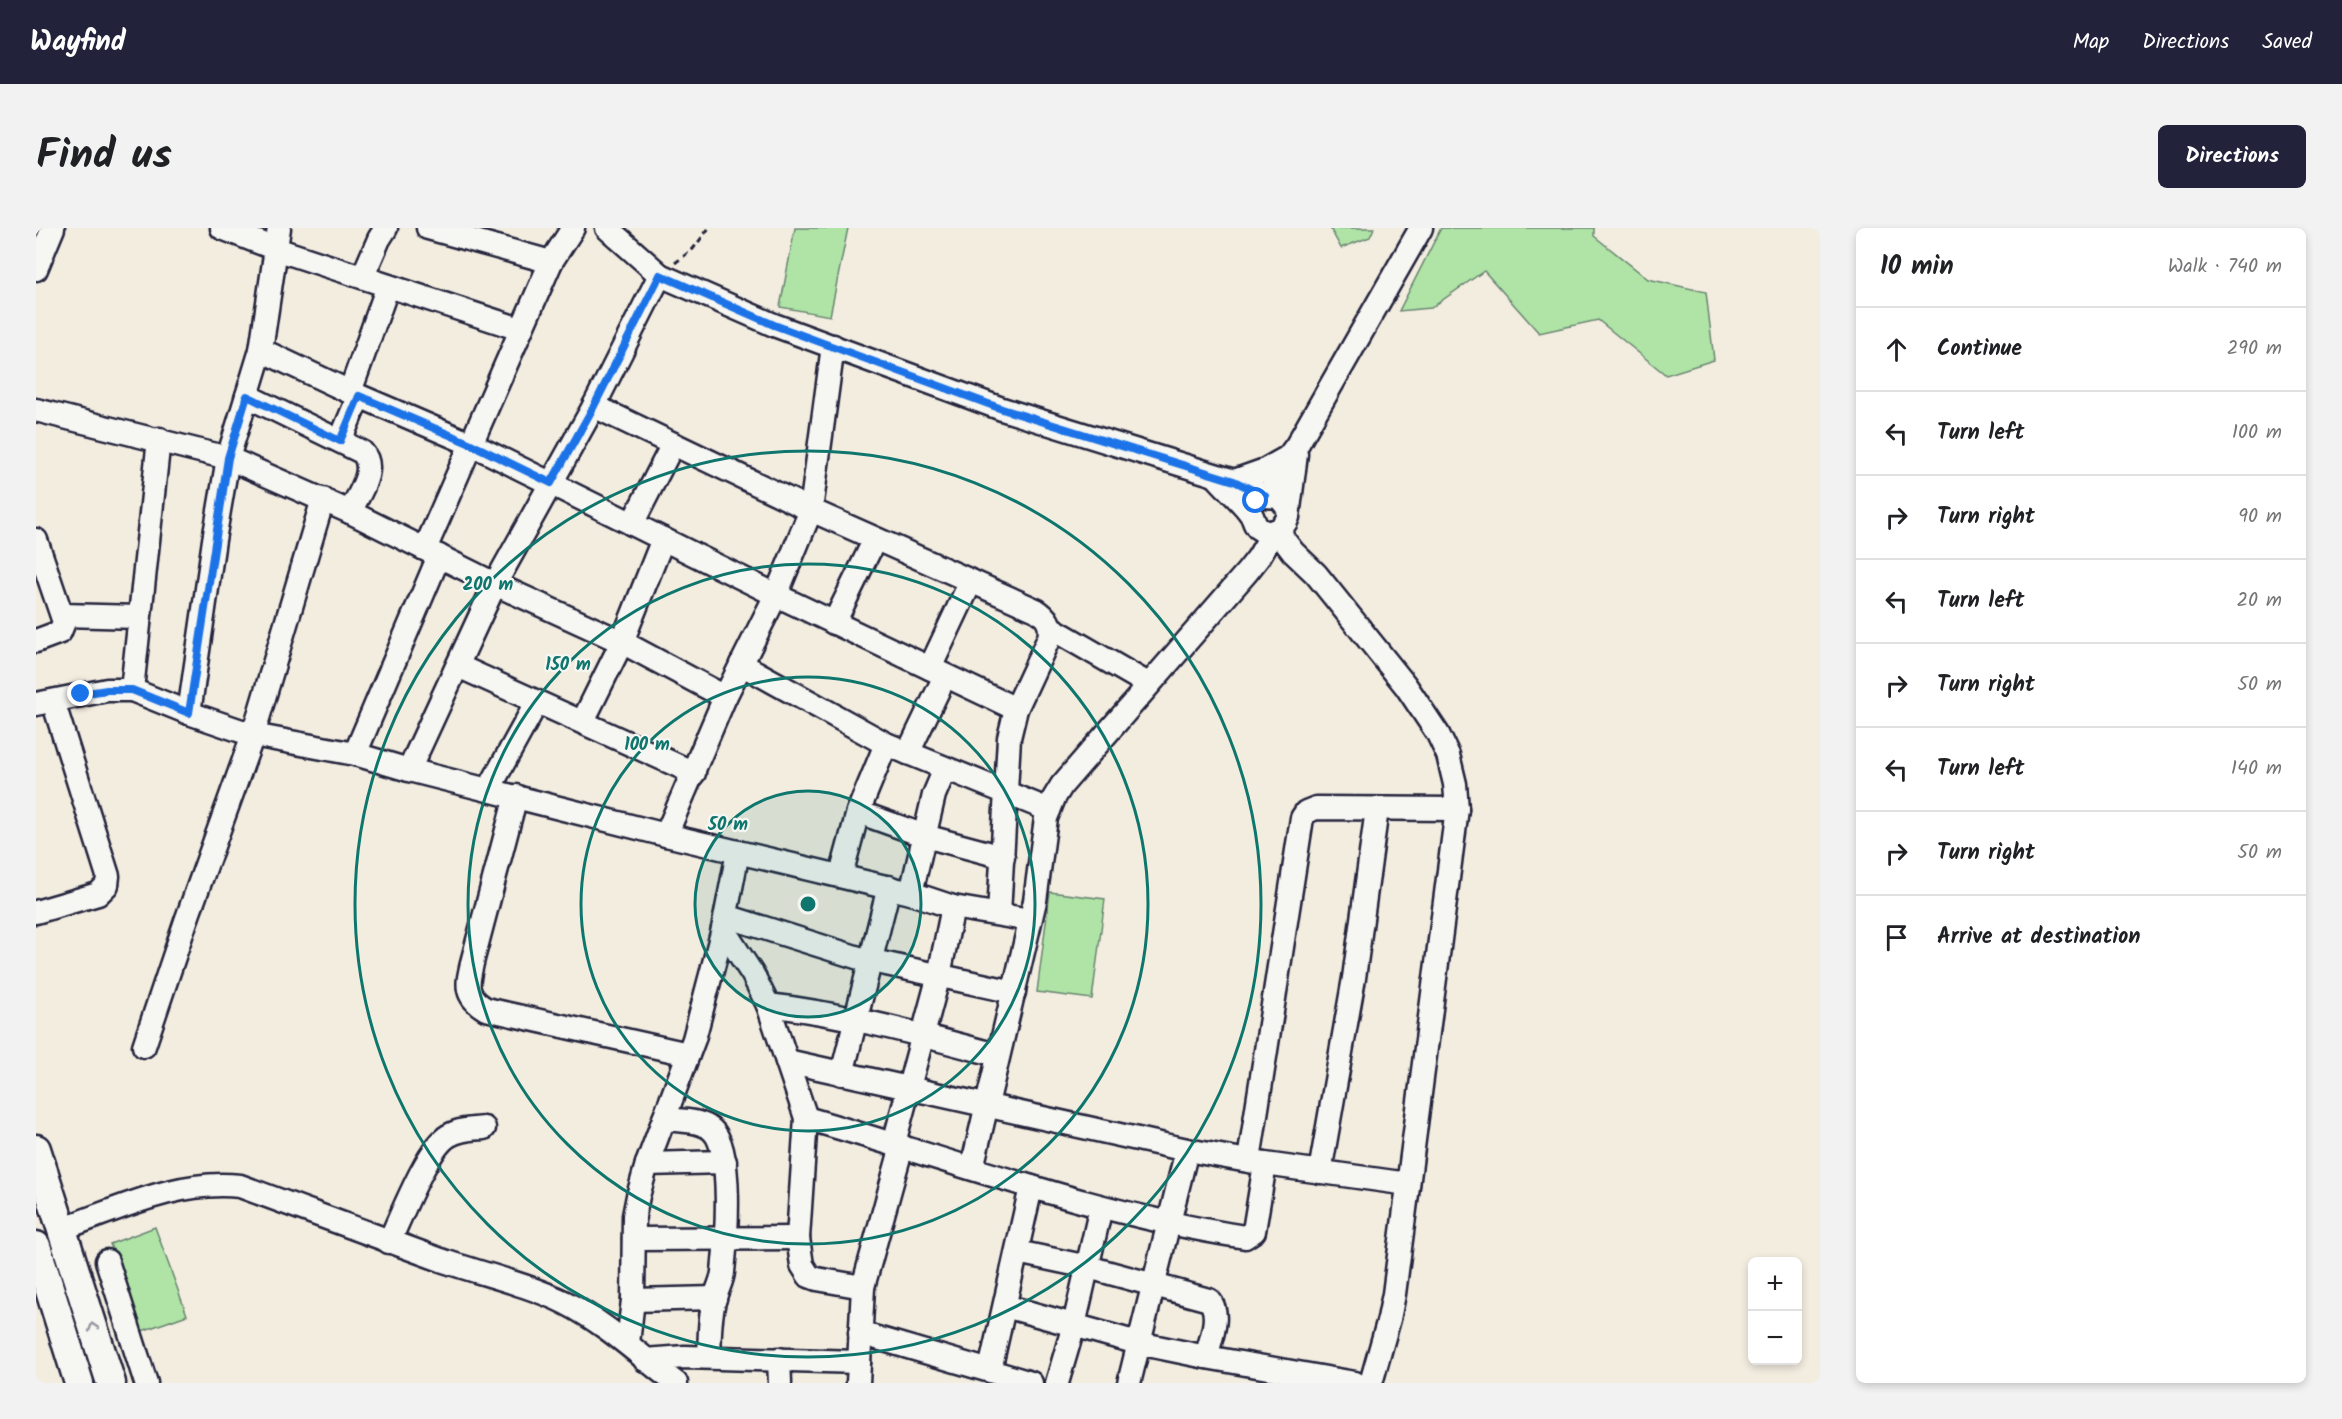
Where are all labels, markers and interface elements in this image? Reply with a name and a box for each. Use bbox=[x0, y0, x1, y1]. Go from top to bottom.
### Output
text: Wayfind bbox=[30, 20, 126, 65]
text: Map bbox=[2073, 26, 2109, 59]
text: Directions bbox=[2142, 26, 2229, 59]
text: Saved bbox=[2262, 26, 2312, 59]
text: Find us bbox=[36, 123, 172, 190]
button: Directions bbox=[2158, 125, 2306, 188]
text: 10 min bbox=[1880, 246, 1954, 288]
text: Walk · 740 m bbox=[2168, 251, 2282, 283]
text: Continue bbox=[1937, 332, 2022, 367]
icon: ahead bbox=[1880, 333, 1913, 366]
text: 290 m bbox=[2227, 333, 2282, 365]
text: Turn left bbox=[1937, 416, 2024, 451]
icon: left bbox=[1880, 417, 1913, 450]
text: 100 m bbox=[2232, 417, 2282, 449]
route start bbox=[1242, 487, 1268, 513]
text: Turn right bbox=[1937, 500, 2035, 535]
icon: right bbox=[1880, 501, 1913, 534]
text: 90 m bbox=[2238, 501, 2282, 533]
text: 200 m bbox=[463, 571, 514, 600]
text: Turn left bbox=[1937, 584, 2024, 619]
icon: left bbox=[1880, 585, 1913, 618]
text: 20 m bbox=[2236, 585, 2282, 617]
text: 150 m bbox=[545, 651, 591, 680]
text: Turn right bbox=[1937, 668, 2035, 703]
icon: right bbox=[1880, 669, 1913, 702]
text: 50 m bbox=[2237, 669, 2282, 701]
route end bbox=[67, 680, 93, 706]
text: 100 m bbox=[624, 731, 670, 760]
text: Turn left bbox=[1937, 752, 2024, 787]
icon: left bbox=[1880, 753, 1913, 786]
text: 140 m bbox=[2231, 753, 2282, 785]
text: 50 m bbox=[707, 811, 748, 840]
text: Turn right bbox=[1937, 836, 2035, 871]
icon: right bbox=[1880, 837, 1913, 870]
text: 50 m bbox=[2237, 837, 2282, 869]
centre of rings bbox=[798, 894, 818, 914]
text: Arrive at destination bbox=[1937, 920, 2140, 955]
icon: arrive bbox=[1880, 921, 1913, 954]
map controls bbox=[1748, 1257, 1802, 1365]
button: + bbox=[1748, 1257, 1802, 1311]
button: − bbox=[1748, 1311, 1802, 1365]
one-way arrow bbox=[88, 1322, 100, 1333]

